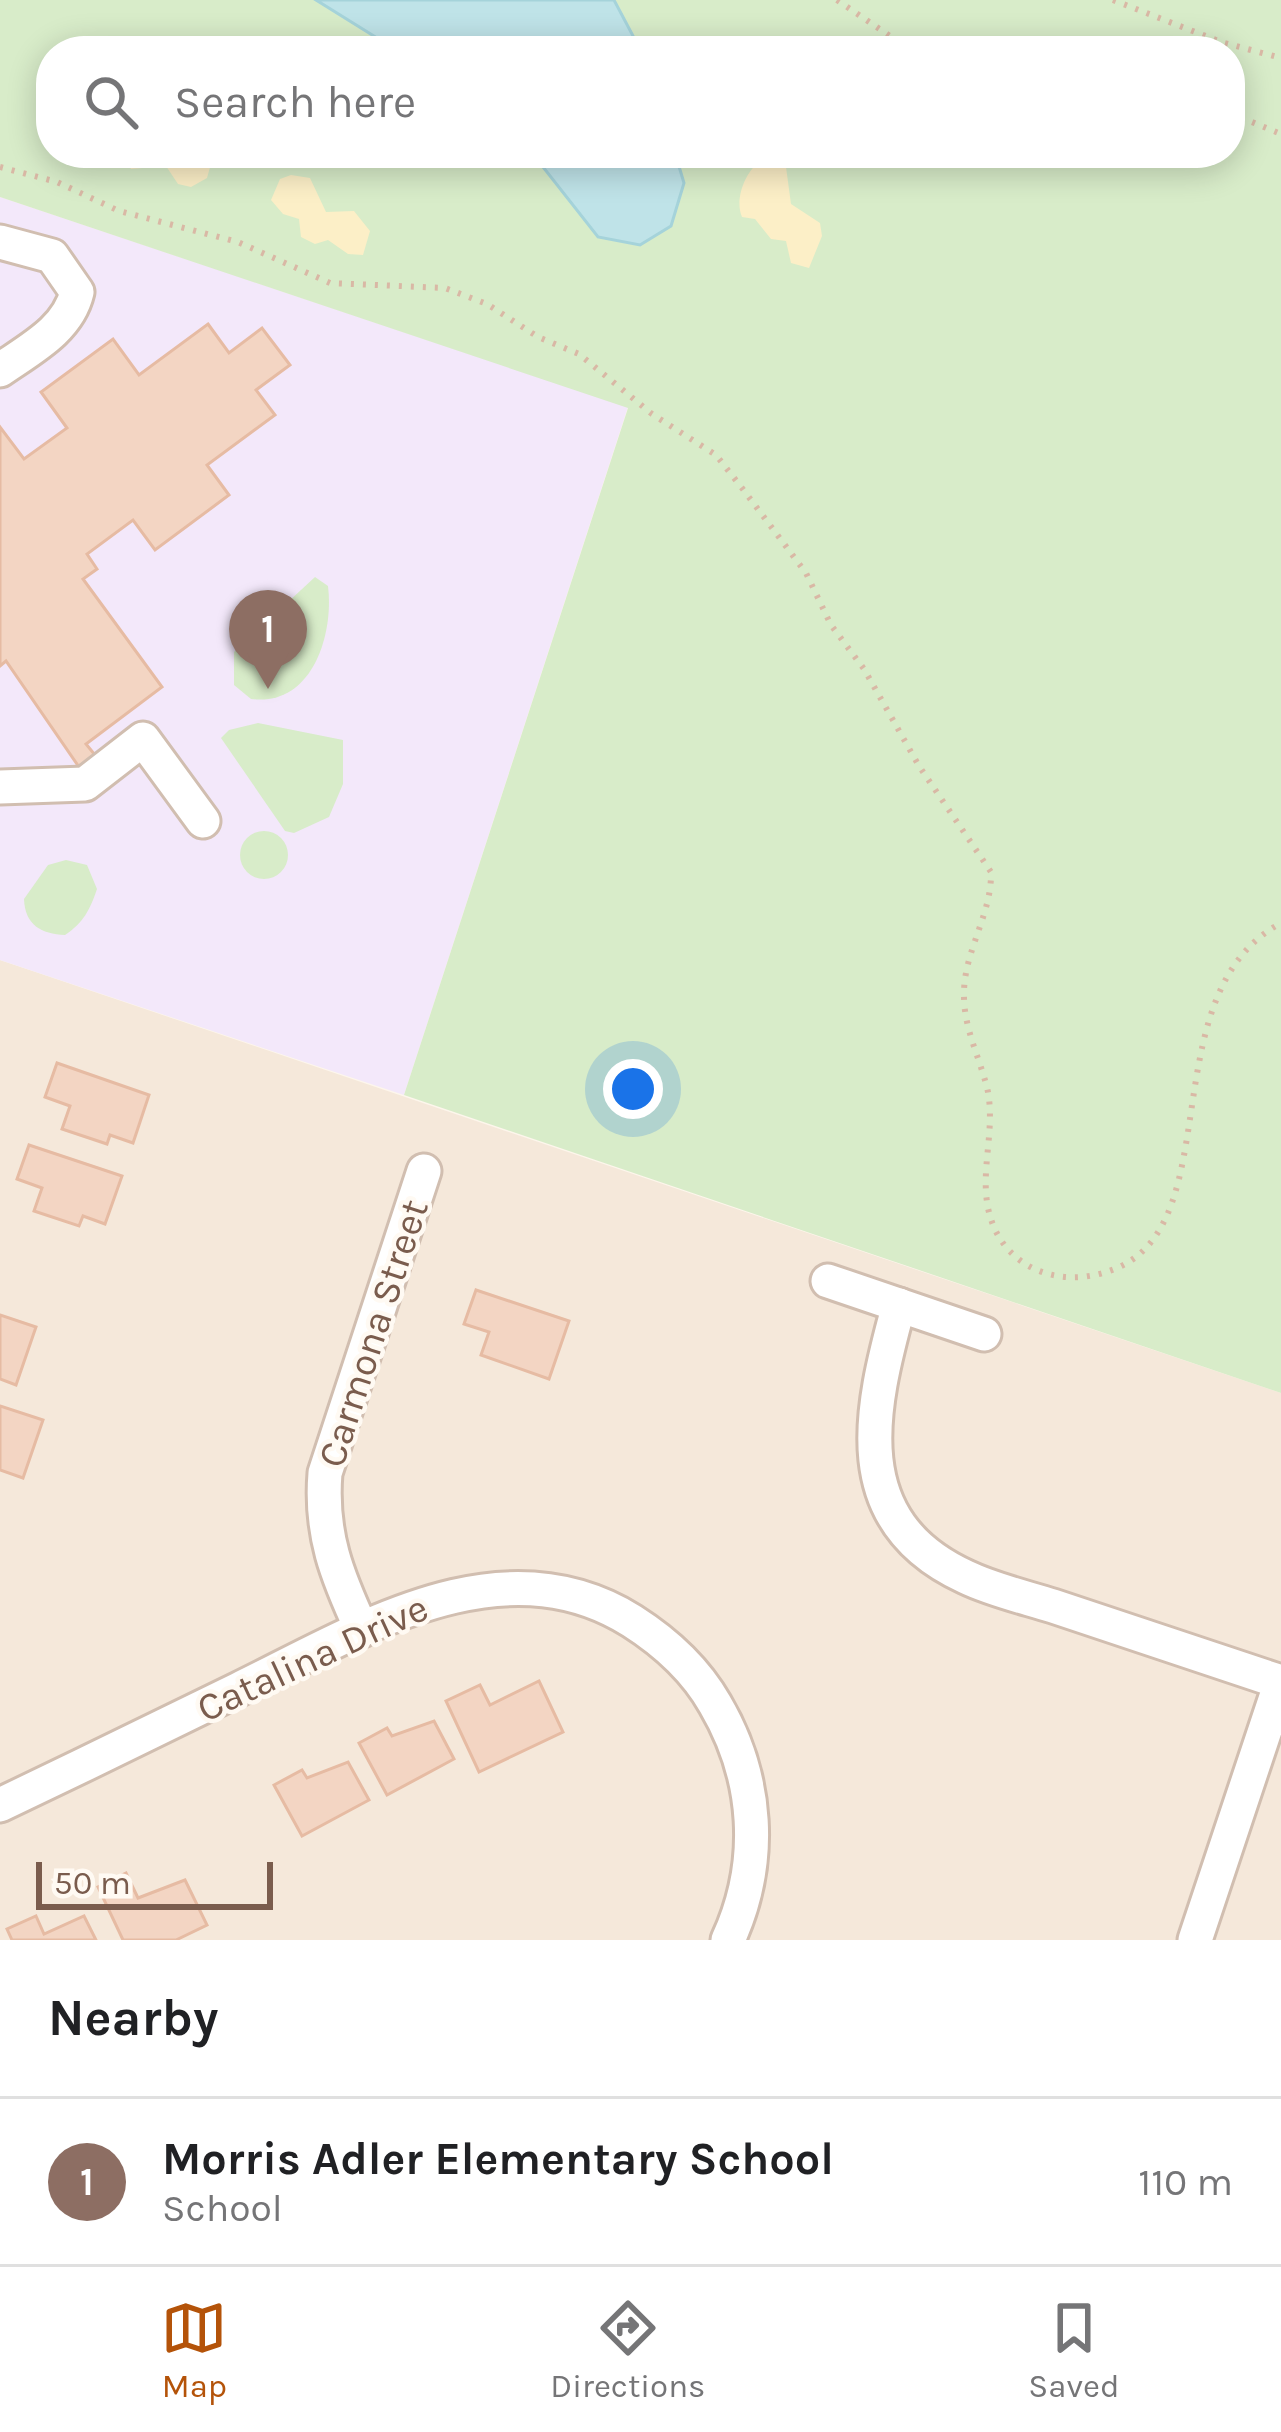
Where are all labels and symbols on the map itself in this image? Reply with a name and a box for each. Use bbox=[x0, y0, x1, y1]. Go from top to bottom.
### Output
pin: 1 bbox=[229, 590, 307, 689]
your location bbox=[603, 1059, 663, 1119]
street label: Carmona Street bbox=[308, 1194, 438, 1473]
street label: Catalina Drive bbox=[190, 1584, 435, 1731]
scale bar bbox=[36, 1856, 273, 1909]

